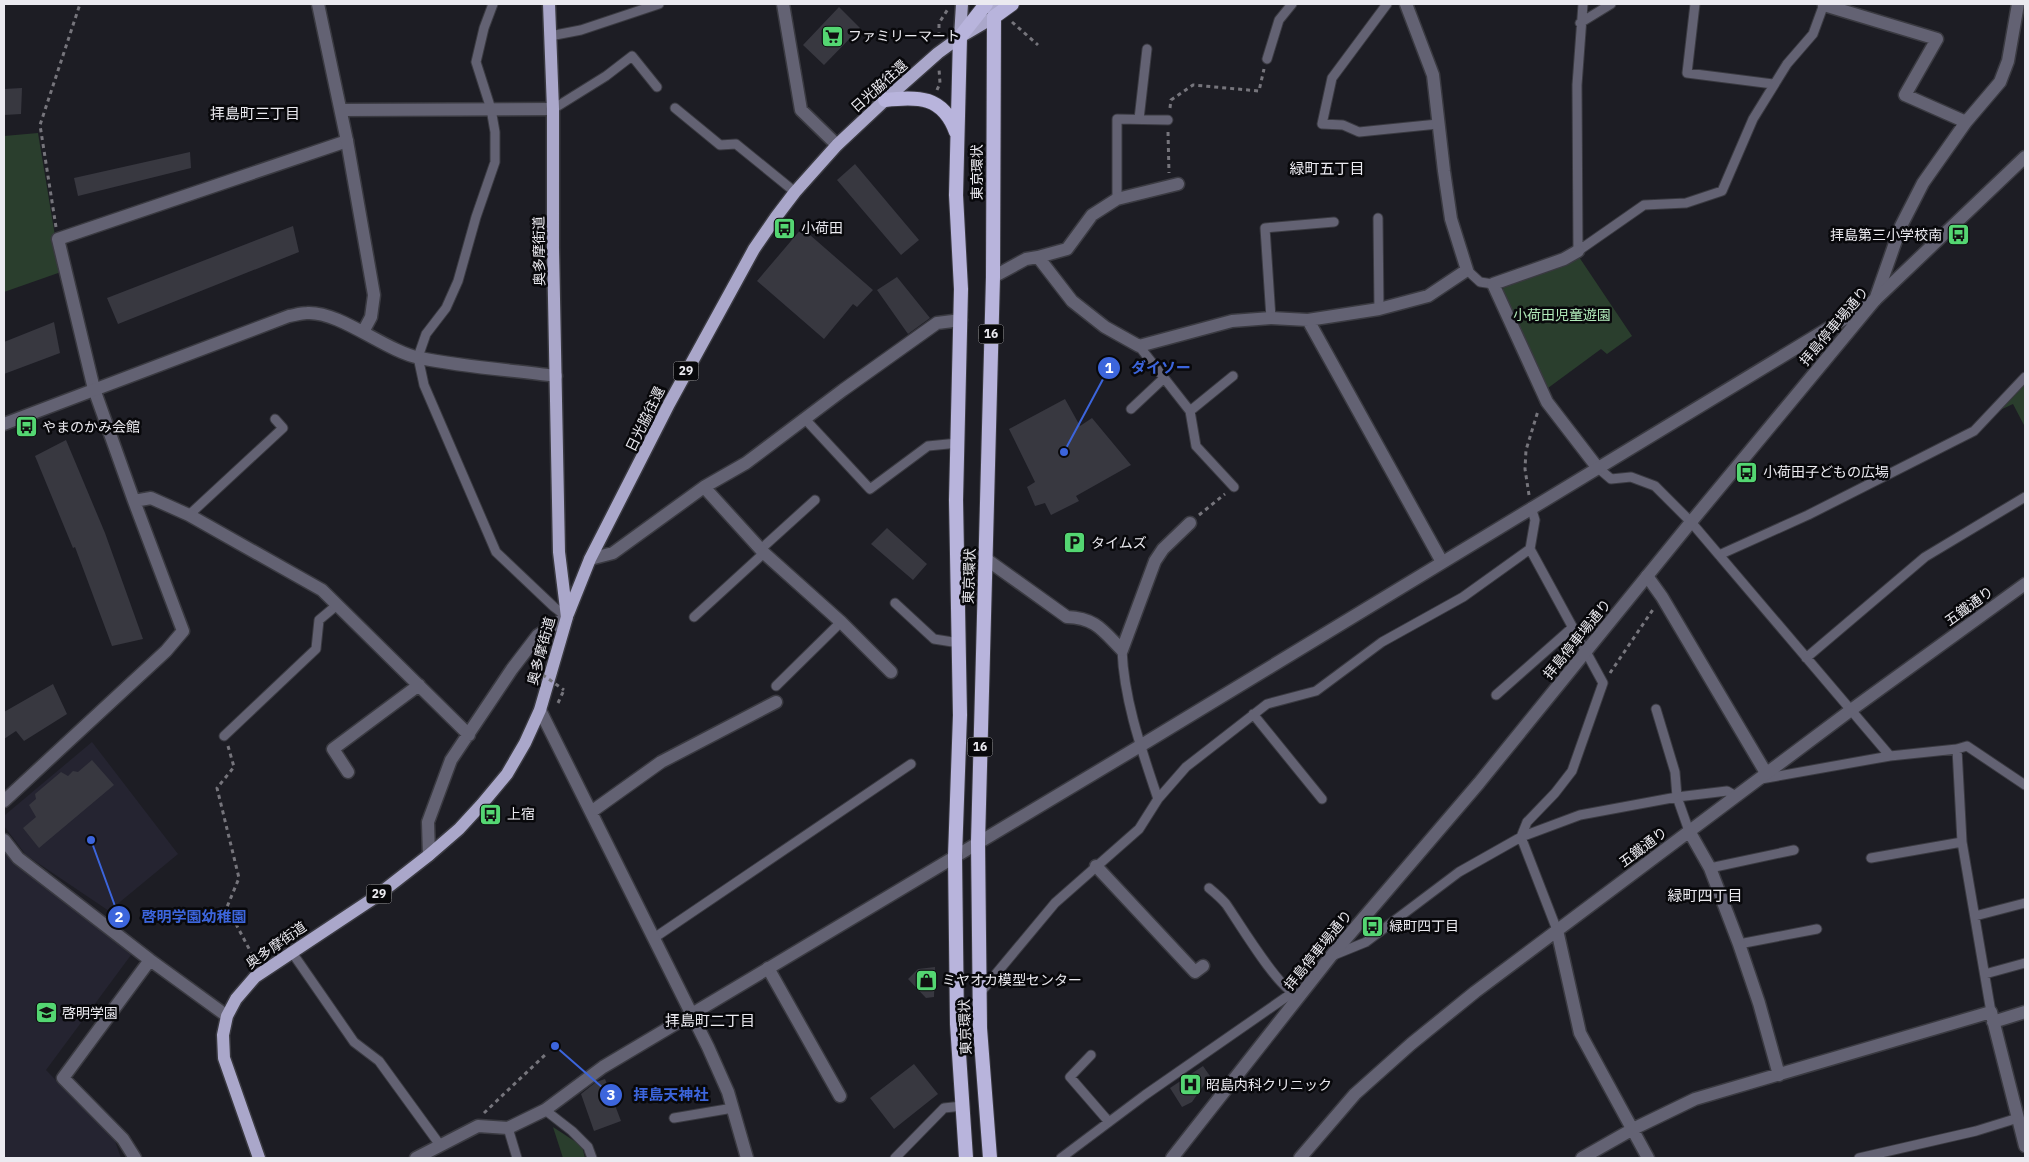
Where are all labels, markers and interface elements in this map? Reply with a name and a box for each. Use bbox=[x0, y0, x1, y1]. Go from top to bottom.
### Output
supermarket icon: ファミリーマート bbox=[820, 24, 844, 48]
place label: ファミリーマート bbox=[848, 27, 960, 45]
street label: 日光脇往還 bbox=[847, 56, 911, 116]
district label: 拝島町三丁目 bbox=[210, 104, 300, 123]
street label: 東京環状 bbox=[968, 144, 986, 200]
district label: 緑町五丁目 bbox=[1289, 159, 1365, 178]
street label: 奥多摩街道 bbox=[529, 216, 549, 286]
bus stop icon: 小荷田 bbox=[773, 216, 797, 240]
place label: 小荷田 bbox=[801, 219, 843, 237]
bus stop icon: 拝島第三小学校南 bbox=[1946, 223, 1970, 247]
place label: 拝島第三小学校南 bbox=[1830, 226, 1942, 244]
street label: 拝島停車場通り bbox=[1796, 283, 1872, 369]
park label: 小荷田児童遊園 bbox=[1513, 306, 1611, 324]
road number: 16 bbox=[978, 324, 1004, 344]
callout: ダイソー bbox=[1096, 353, 1201, 383]
text: 1 bbox=[1104, 358, 1114, 377]
text: ダイソー bbox=[1131, 358, 1191, 377]
road number: 29 bbox=[674, 362, 698, 381]
street label: 日光脇往還 bbox=[622, 384, 668, 454]
bus stop icon: やまのかみ会館 bbox=[14, 415, 38, 439]
place label: やまのかみ会館 bbox=[42, 418, 140, 436]
bus stop icon: 小荷田子どもの広場 bbox=[1735, 460, 1759, 484]
place label: 小荷田子どもの広場 bbox=[1763, 463, 1889, 481]
parking icon: タイムズ bbox=[1063, 531, 1087, 555]
place label: タイムズ bbox=[1091, 534, 1147, 552]
street label: 東京環状 bbox=[959, 548, 979, 604]
street label: 五鐵通り bbox=[1941, 582, 1997, 630]
street label: 拝島停車場通り bbox=[1539, 595, 1615, 683]
street label: 奥多摩街道 bbox=[523, 615, 559, 687]
road number: 16 bbox=[968, 738, 992, 756]
bus stop icon: 上宿 bbox=[479, 802, 503, 826]
place label: 上宿 bbox=[507, 805, 535, 823]
street label: 五鐵通り bbox=[1615, 823, 1671, 871]
road number: 29 bbox=[366, 884, 392, 904]
district label: 緑町四丁目 bbox=[1667, 886, 1743, 905]
callout: 啓明学園幼稚園 bbox=[107, 902, 257, 932]
street label: 拝島停車場通り bbox=[1280, 906, 1356, 994]
text: 2 bbox=[114, 907, 124, 926]
text: 啓明学園幼稚園 bbox=[141, 907, 247, 926]
bus stop icon: 緑町四丁目 bbox=[1361, 914, 1385, 938]
place label: 緑町四丁目 bbox=[1389, 917, 1459, 935]
street label: 奥多摩街道 bbox=[242, 918, 310, 972]
shop icon: ミヤオカ模型センター bbox=[914, 968, 938, 992]
place label: ミヤオカ模型センター bbox=[942, 971, 1082, 989]
street label: 東京環状 bbox=[955, 999, 975, 1055]
school or university icon: 啓明学園 bbox=[34, 1001, 58, 1025]
place label: 啓明学園 bbox=[62, 1004, 118, 1022]
district label: 拝島町二丁目 bbox=[665, 1011, 755, 1030]
hospital icon: 昭島内科クリニック bbox=[1178, 1073, 1202, 1097]
place label: 昭島内科クリニック bbox=[1206, 1076, 1332, 1094]
callout: 拝島天神社 bbox=[598, 1080, 718, 1110]
text: 3 bbox=[606, 1085, 616, 1104]
text: 拝島天神社 bbox=[633, 1085, 709, 1104]

